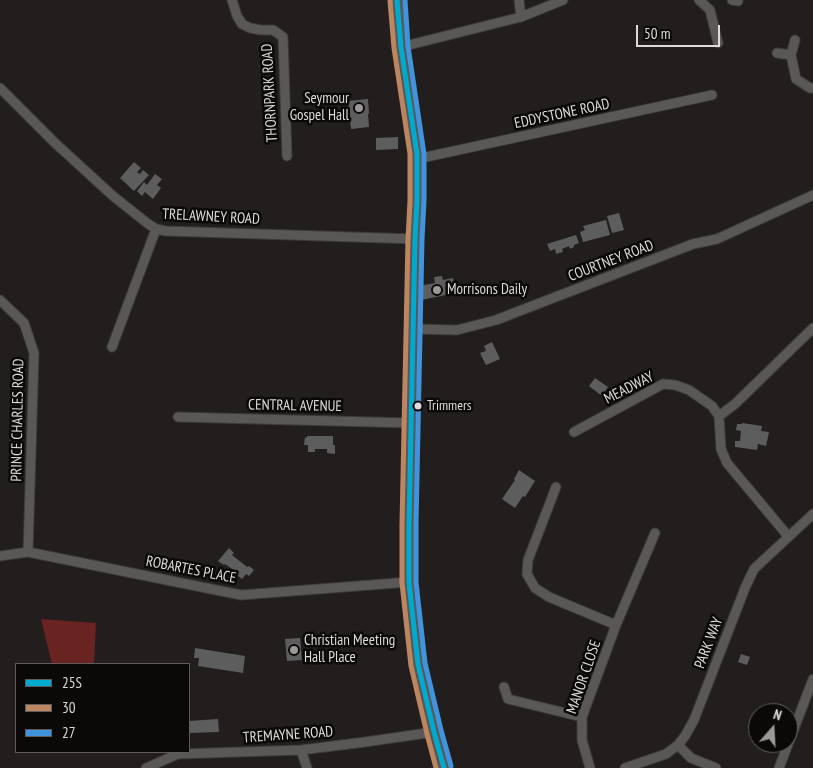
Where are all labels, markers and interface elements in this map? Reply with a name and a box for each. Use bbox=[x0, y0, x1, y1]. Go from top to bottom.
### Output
scale bar bbox=[638, 15, 722, 47]
text: 50 m bbox=[644, 24, 670, 43]
street label: THORNPARK ROAD bbox=[258, 43, 282, 143]
place label: Seymour Gospel Hall bbox=[290, 90, 349, 125]
street label: EDDYSTONE ROAD bbox=[513, 95, 611, 133]
marker: Seymour Gospel Hall bbox=[353, 102, 365, 114]
street label: TRELAWNEY ROAD bbox=[162, 205, 260, 229]
street label: COURTNEY ROAD bbox=[566, 236, 656, 286]
place label: Morrisons Daily bbox=[447, 281, 527, 299]
marker: Morrisons Daily bbox=[431, 284, 443, 296]
street label: PRINCE CHARLES ROAD bbox=[8, 358, 28, 482]
street label: MEADWAY bbox=[601, 368, 657, 408]
street label: CENTRAL AVENUE bbox=[248, 396, 342, 416]
place label: Trimmers bbox=[427, 398, 472, 414]
marker: Trimmers bbox=[413, 401, 423, 411]
street label: ROBARTES PLACE bbox=[144, 552, 238, 588]
street label: PARK WAY bbox=[691, 615, 727, 671]
place label: Christian Meeting Hall Place bbox=[304, 632, 395, 667]
street label: MANOR CLOSE bbox=[563, 638, 605, 716]
marker: Christian Meeting Hall Place bbox=[288, 644, 300, 656]
legend bbox=[15, 663, 190, 753]
text: 25S bbox=[62, 673, 82, 692]
text: 30 bbox=[62, 698, 76, 717]
north arrow bbox=[748, 703, 798, 753]
text: N bbox=[771, 705, 784, 725]
text: 27 bbox=[62, 723, 76, 742]
street label: TREMAYNE ROAD bbox=[242, 723, 334, 747]

